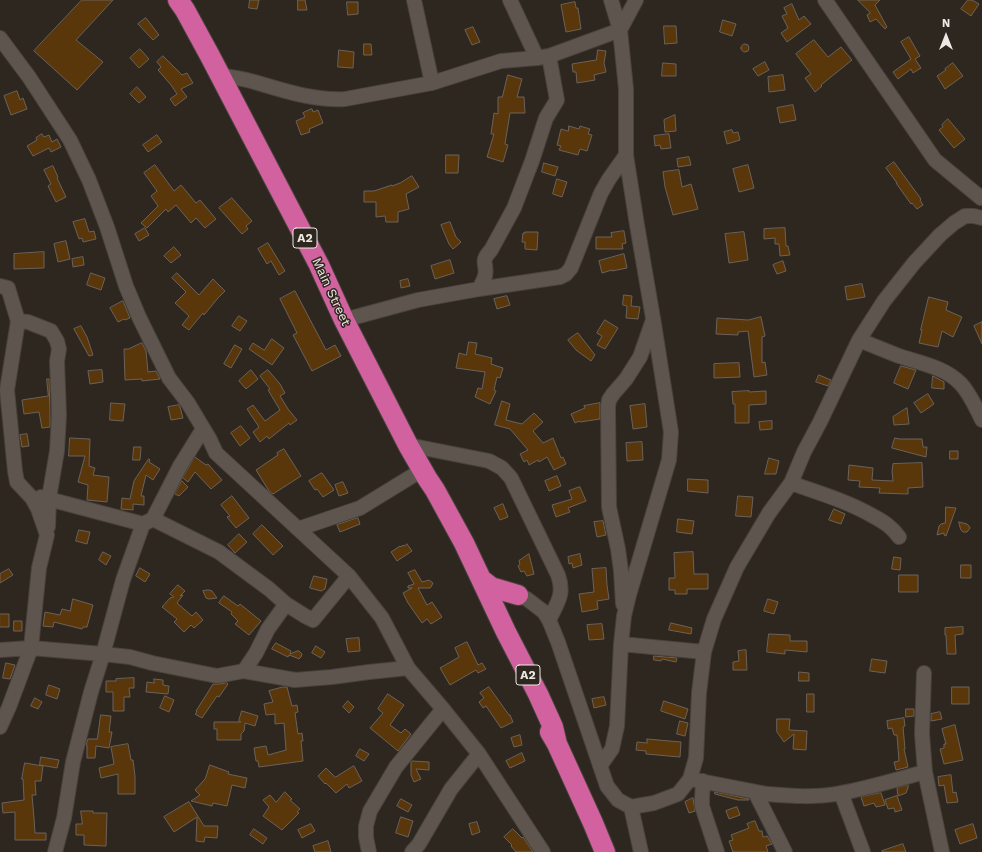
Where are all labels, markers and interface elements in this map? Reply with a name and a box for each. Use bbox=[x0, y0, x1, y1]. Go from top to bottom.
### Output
north arrow bbox=[926, 16, 966, 56]
text: N bbox=[942, 17, 950, 30]
road number: A2 bbox=[293, 228, 317, 248]
street label: Main Street bbox=[308, 255, 354, 329]
road number: A2 bbox=[516, 665, 540, 685]

